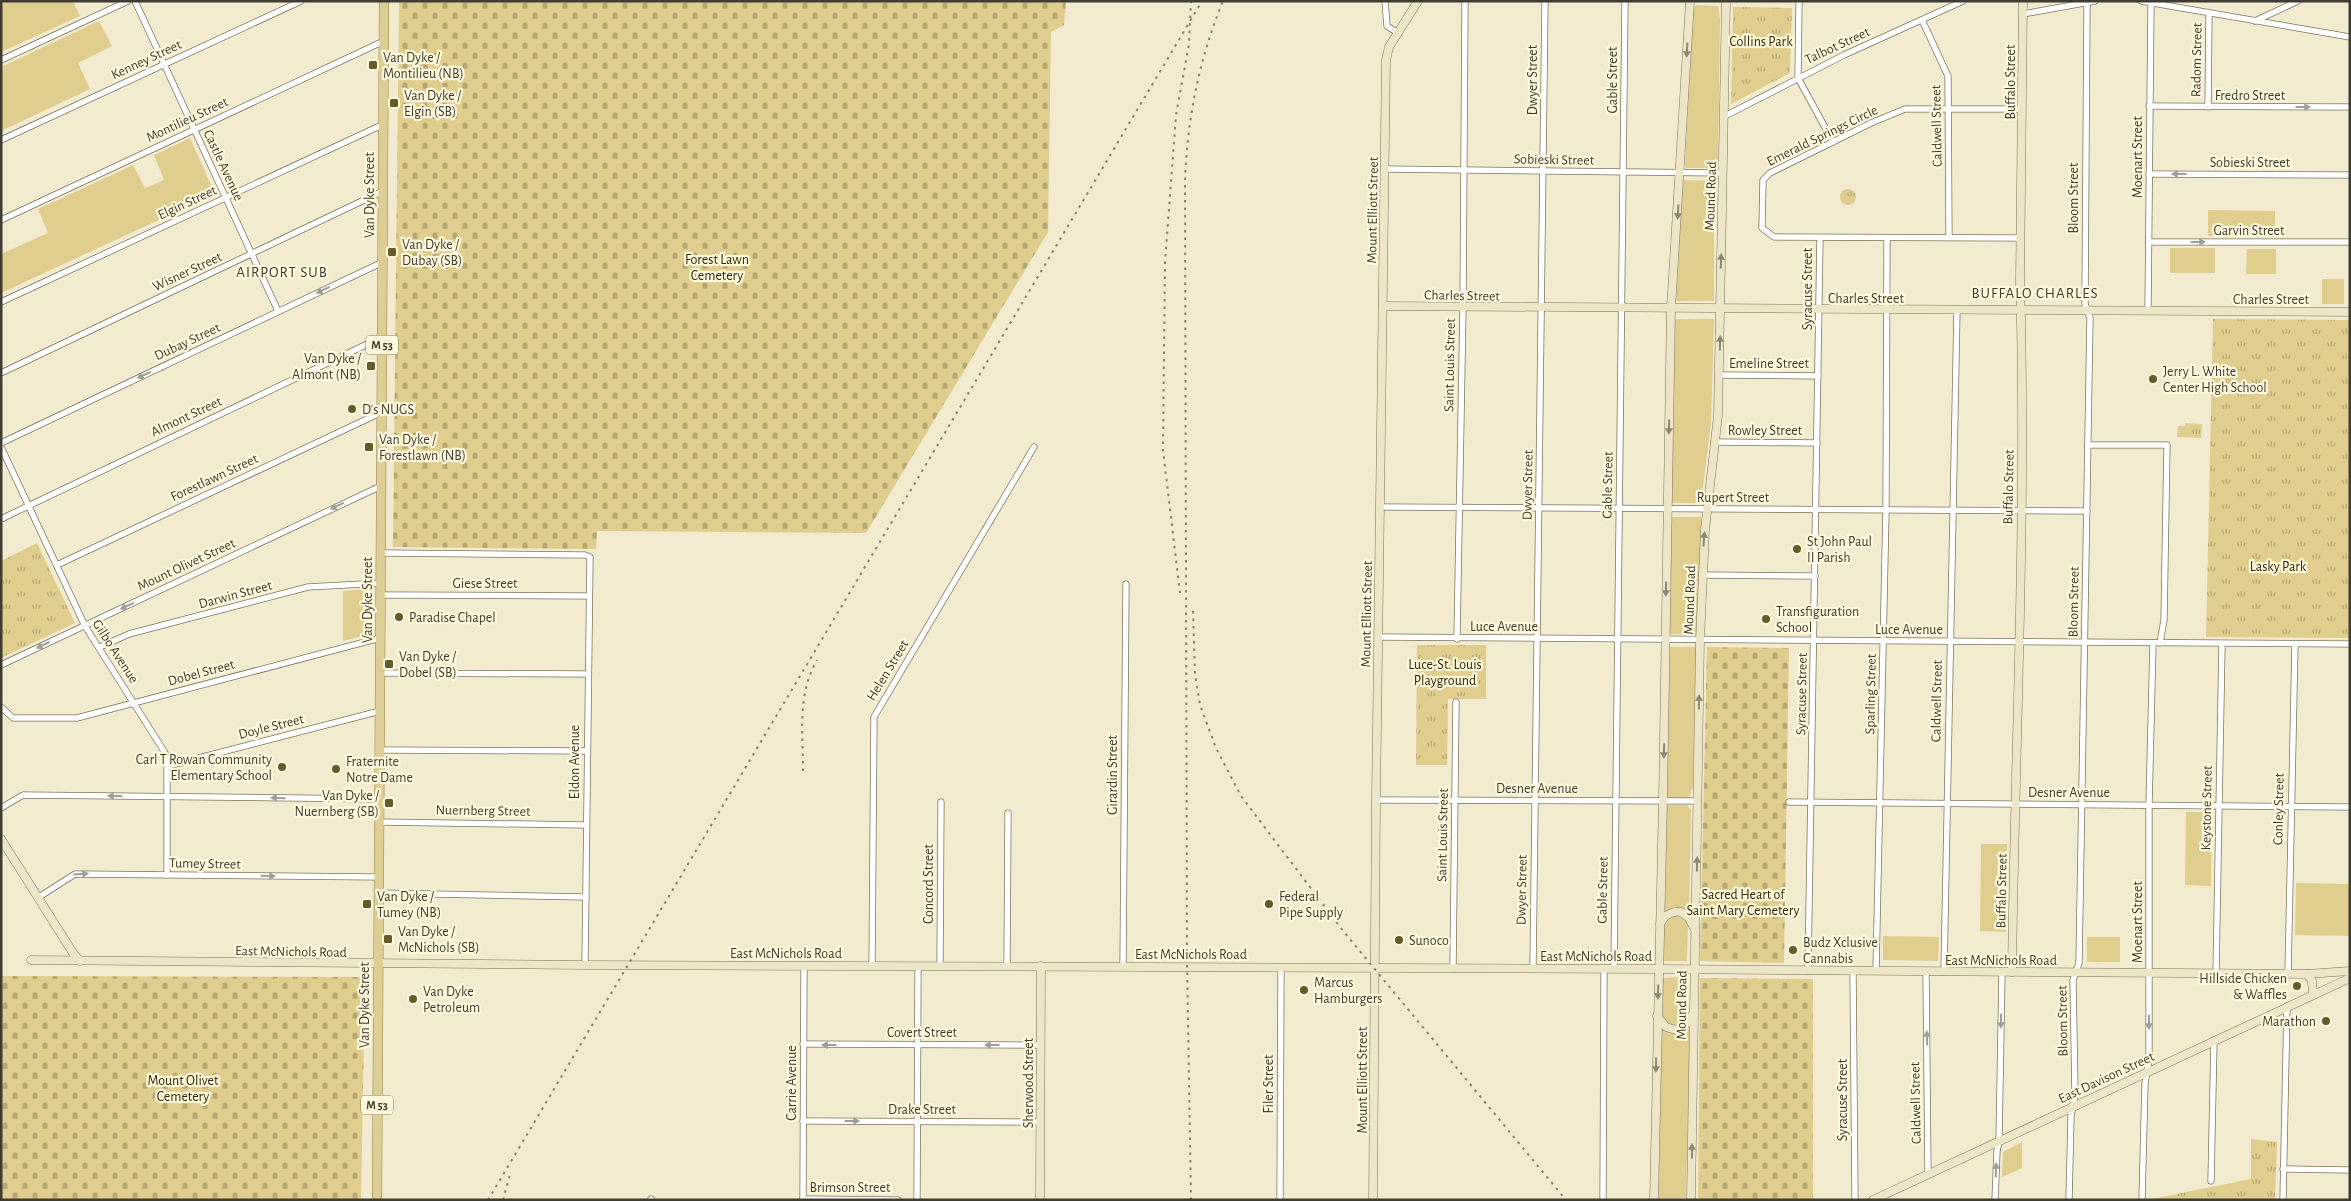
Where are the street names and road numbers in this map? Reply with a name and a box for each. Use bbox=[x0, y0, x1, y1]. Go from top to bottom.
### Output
street label: Radom Street bbox=[2189, 22, 2205, 97]
street label: Talbot Street bbox=[1803, 25, 1872, 67]
street label: Kenney Street bbox=[109, 37, 184, 82]
street label: Dwyer Street bbox=[1526, 44, 1540, 115]
street label: Buffalo Street bbox=[2004, 44, 2018, 119]
street label: Gable Street bbox=[1606, 46, 1620, 114]
street label: Caldwell Street bbox=[1929, 84, 1945, 167]
street label: Fredro Street bbox=[2215, 89, 2286, 103]
street label: Montilieu Street bbox=[144, 95, 231, 145]
street label: Emerald Springs Circle bbox=[1765, 103, 1880, 169]
street label: Moenart Street bbox=[2131, 116, 2145, 198]
street label: Castle Avenue bbox=[201, 128, 246, 203]
street label: Van Dyke Street bbox=[363, 152, 377, 238]
street label: Sobieski Street bbox=[1514, 152, 1595, 168]
street label: Mount Elliott Street bbox=[1365, 156, 1381, 264]
street label: Sobieski Street bbox=[2210, 156, 2291, 170]
street label: Mound Road bbox=[1703, 161, 1719, 231]
street label: Bloom Street bbox=[2067, 162, 2081, 234]
street label: Elgin Street bbox=[156, 183, 219, 223]
street label: Garvin Street bbox=[2213, 224, 2285, 238]
street label: Syracuse Street bbox=[1801, 247, 1815, 330]
street label: Wisner Street bbox=[151, 250, 225, 294]
street label: Charles Street bbox=[1424, 288, 1501, 304]
street label: Charles Street bbox=[1828, 292, 1904, 306]
street label: Charles Street bbox=[2233, 293, 2309, 307]
street label: Saint Louis Street bbox=[1442, 318, 1458, 412]
street label: Dubay Street bbox=[152, 320, 223, 363]
road number: M 53 bbox=[366, 336, 398, 354]
street label: Emeline Street bbox=[1729, 357, 1810, 371]
street label: Almont Street bbox=[149, 394, 224, 439]
street label: Rowley Street bbox=[1728, 424, 1803, 438]
street label: Dwyer Street bbox=[1520, 449, 1536, 520]
street label: Buffalo Street bbox=[2001, 449, 2017, 525]
street label: Forestlawn Street bbox=[169, 451, 261, 504]
street label: Gable Street bbox=[1600, 451, 1616, 519]
street label: Rupert Street bbox=[1697, 491, 1770, 505]
street label: Mount Olivet Street bbox=[135, 536, 238, 594]
street label: Van Dyke Street bbox=[361, 557, 375, 643]
street label: Mount Elliott Street bbox=[1359, 560, 1375, 668]
street label: Mound Road bbox=[1682, 565, 1698, 635]
street label: Bloom Street bbox=[2066, 566, 2082, 638]
street label: Giese Street bbox=[452, 577, 518, 591]
street label: Darwin Street bbox=[197, 578, 274, 611]
street label: Gilbo Avenue bbox=[90, 617, 141, 686]
street label: Luce Avenue bbox=[1470, 620, 1538, 634]
street label: Luce Avenue bbox=[1875, 623, 1943, 637]
street label: Helen Street bbox=[864, 637, 912, 703]
street label: Syracuse Street bbox=[1794, 652, 1810, 735]
street label: Sparling Street bbox=[1863, 653, 1879, 735]
street label: Dobel Street bbox=[166, 657, 237, 689]
street label: Caldwell Street bbox=[1929, 659, 1945, 742]
street label: Doyle Street bbox=[237, 712, 306, 742]
street label: Eldon Avenue bbox=[568, 725, 582, 799]
street label: Girardin Street bbox=[1106, 734, 1120, 815]
street label: Keystone Street bbox=[2199, 765, 2215, 851]
street label: Conley Street bbox=[2271, 772, 2287, 845]
street label: Desner Avenue bbox=[1496, 782, 1578, 796]
street label: Desner Avenue bbox=[2028, 786, 2110, 800]
street label: Saint Louis Street bbox=[1435, 788, 1451, 882]
street label: Nuernberg Street bbox=[435, 803, 531, 819]
street label: Concord Street bbox=[922, 843, 936, 924]
street label: Buffalo Street bbox=[1994, 853, 2010, 929]
street label: Dwyer Street bbox=[1514, 854, 1530, 925]
street label: Tumey Street bbox=[169, 856, 241, 872]
street label: Gable Street bbox=[1595, 856, 1611, 924]
street label: Moenart Street bbox=[2131, 881, 2145, 963]
street label: East McNichols Road bbox=[235, 944, 347, 960]
street label: East McNichols Road bbox=[730, 947, 842, 961]
street label: East McNichols Road bbox=[1135, 948, 1247, 962]
street label: East McNichols Road bbox=[1540, 950, 1652, 964]
street label: East McNichols Road bbox=[1945, 954, 2057, 968]
street label: Van Dyke Street bbox=[358, 962, 372, 1048]
street label: Mound Road bbox=[1674, 970, 1690, 1040]
street label: Bloom Street bbox=[2055, 985, 2071, 1057]
street label: Covert Street bbox=[887, 1026, 958, 1040]
street label: Mount Elliott Street bbox=[1356, 1026, 1370, 1133]
street label: Sherwood Street bbox=[1022, 1037, 1036, 1128]
street label: Carrie Avenue bbox=[785, 1045, 799, 1121]
street label: East Davison Street bbox=[2056, 1049, 2157, 1106]
street label: Filer Street bbox=[1262, 1054, 1276, 1114]
street label: Syracuse Street bbox=[1836, 1058, 1850, 1141]
street label: Caldwell Street bbox=[1908, 1061, 1924, 1144]
road number: M 53 bbox=[361, 1096, 393, 1114]
street label: Drake Street bbox=[888, 1103, 956, 1117]
street label: Brimson Street bbox=[810, 1181, 891, 1195]

